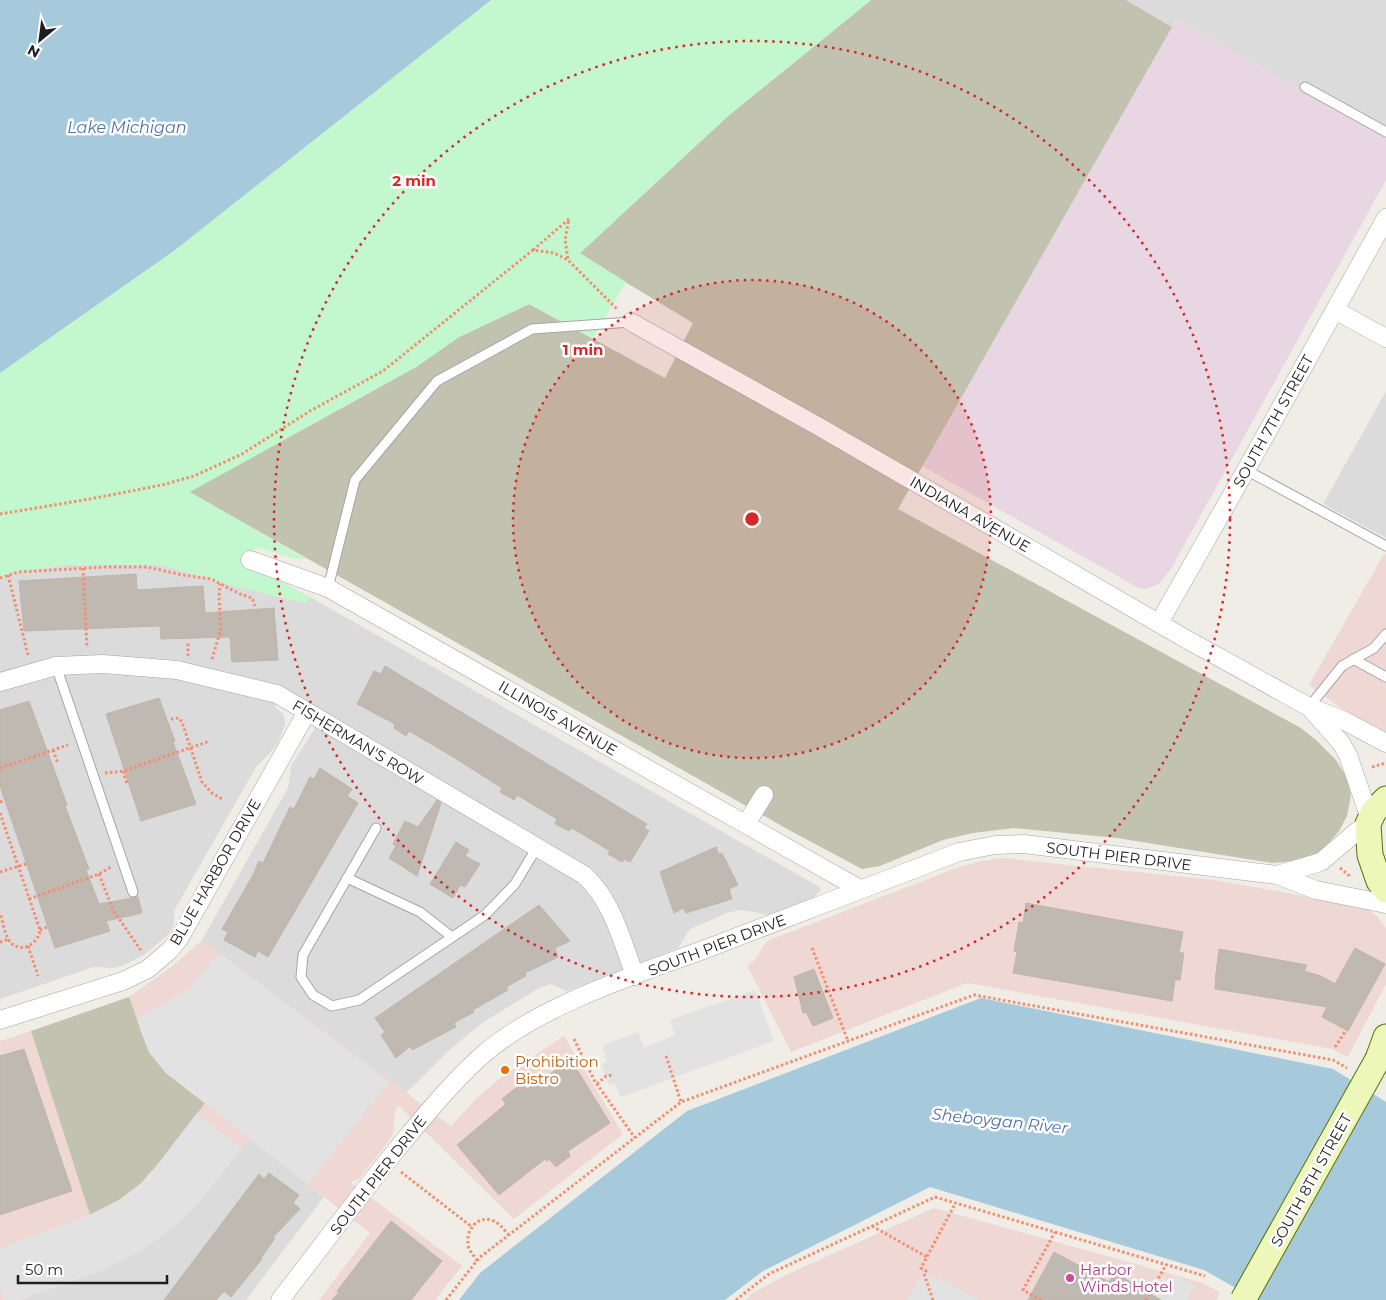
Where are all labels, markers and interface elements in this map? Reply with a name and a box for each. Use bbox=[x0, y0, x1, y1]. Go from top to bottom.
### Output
north arrow bbox=[15, 15, 65, 65]
text: N bbox=[24, 41, 43, 62]
water label: Lake Michigan bbox=[67, 118, 187, 137]
text: 2 min bbox=[392, 171, 436, 190]
text: 1 min bbox=[563, 340, 603, 359]
street label: SOUTH 7TH STREET bbox=[1229, 351, 1318, 491]
street label: INDIANA AVENUE bbox=[906, 472, 1034, 556]
centre of rings bbox=[743, 510, 761, 528]
street label: ILLINOIS AVENUE bbox=[495, 676, 621, 760]
street label: FISHERMAN'S ROW bbox=[289, 695, 427, 789]
street label: BLUE HARBOR DRIVE bbox=[165, 795, 265, 949]
street label: SOUTH PIER DRIVE bbox=[1045, 838, 1193, 874]
street label: SOUTH PIER DRIVE bbox=[645, 910, 789, 980]
place label: Prohibition Bistro bbox=[515, 1052, 599, 1088]
marker: Prohibition Bistro bbox=[499, 1064, 511, 1076]
water label: Sheboygan River bbox=[931, 1104, 1069, 1138]
street label: SOUTH 8TH STREET bbox=[1266, 1110, 1356, 1250]
street label: SOUTH PIER DRIVE bbox=[326, 1112, 430, 1238]
scale bar bbox=[18, 1252, 166, 1284]
text: 50 m bbox=[25, 1260, 63, 1279]
place label: Harbor Winds Hotel bbox=[1080, 1260, 1173, 1296]
marker: Harbor Winds Hotel bbox=[1064, 1272, 1076, 1284]

